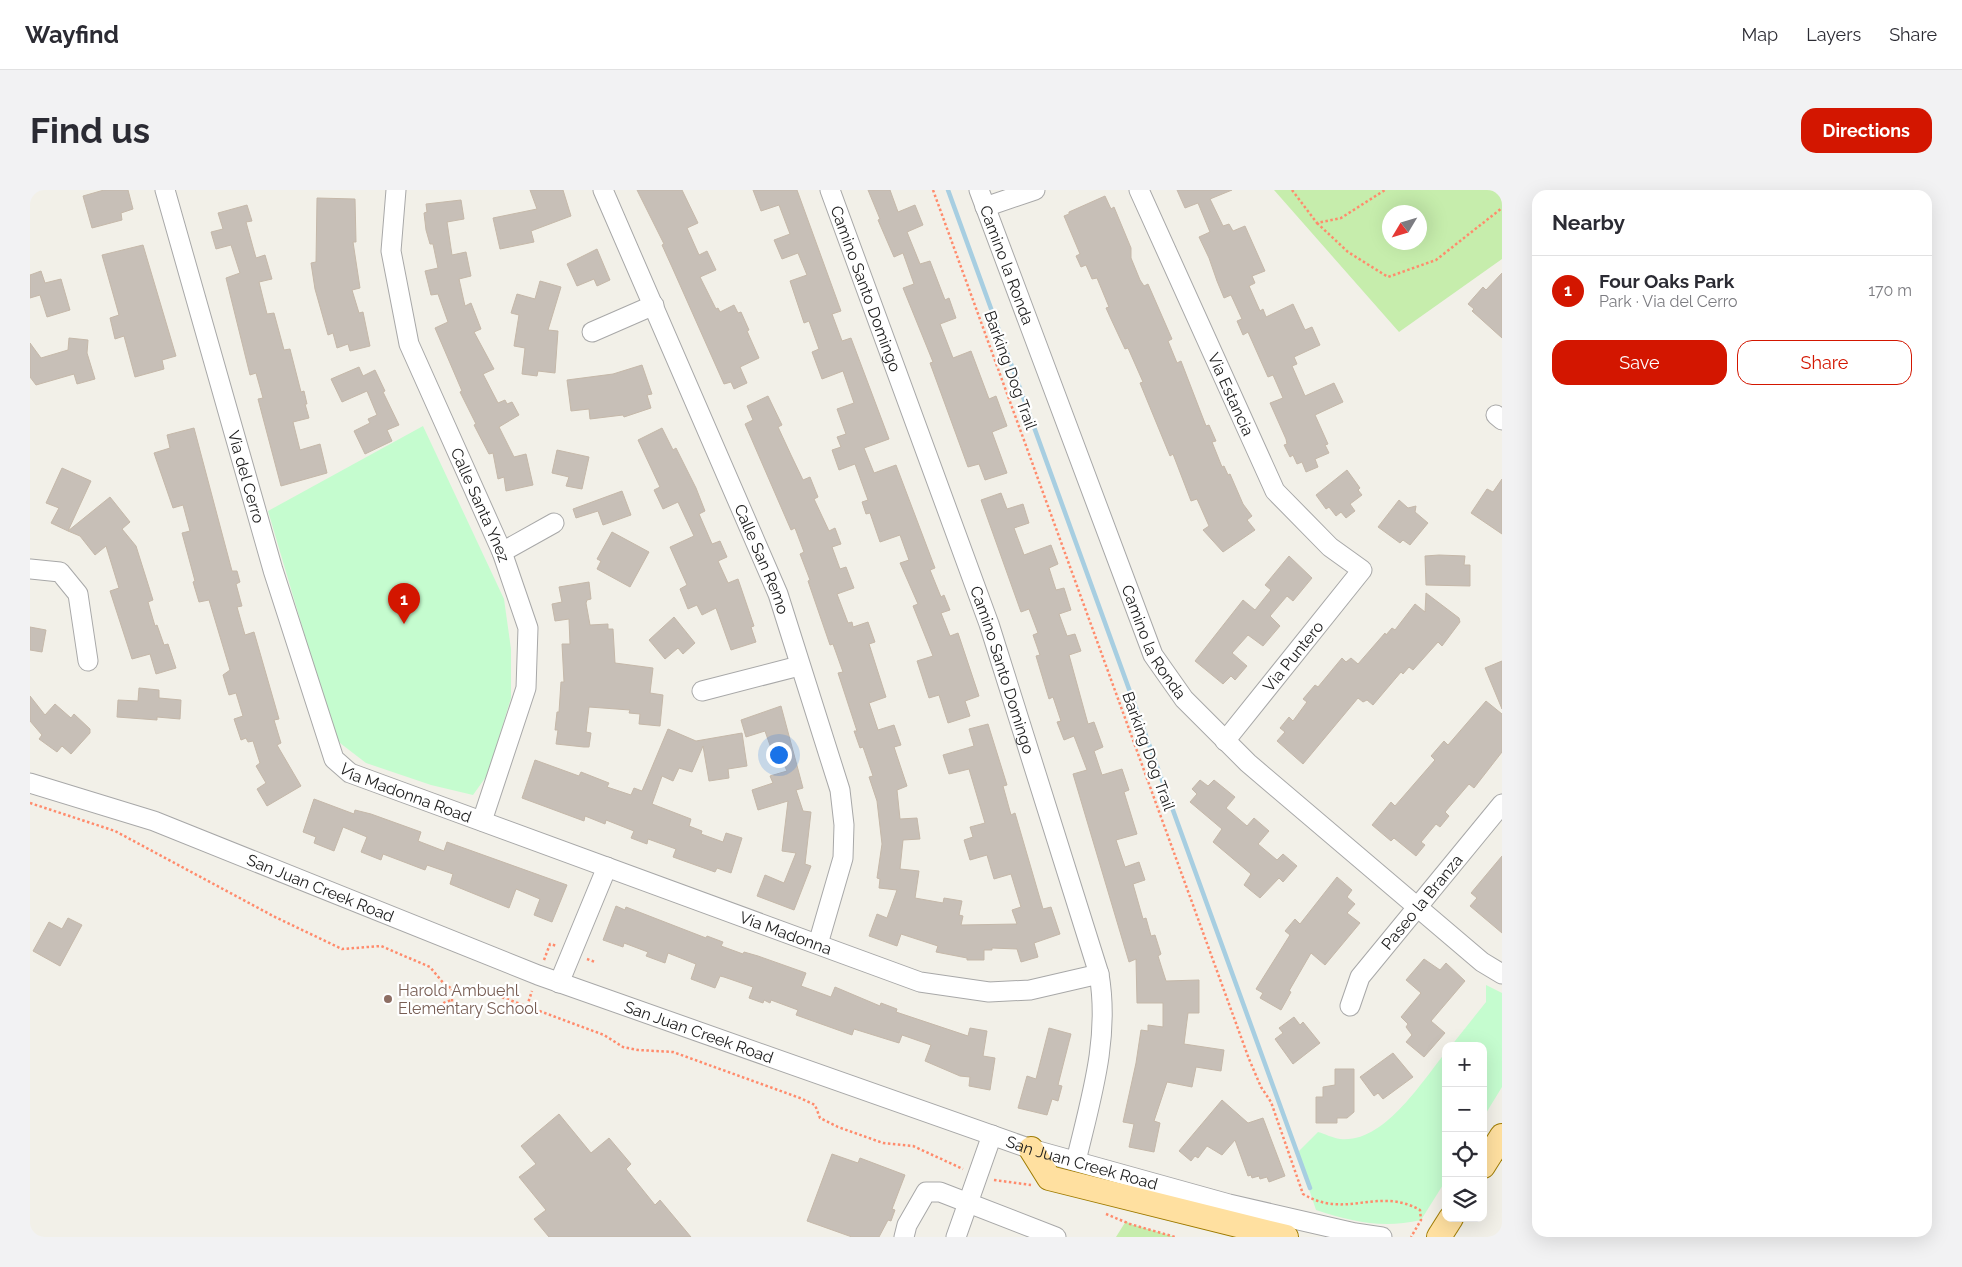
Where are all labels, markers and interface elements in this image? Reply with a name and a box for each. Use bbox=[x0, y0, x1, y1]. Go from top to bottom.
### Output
text: Wayfind bbox=[25, 20, 119, 49]
text: Map bbox=[1742, 24, 1778, 45]
text: Layers bbox=[1806, 24, 1861, 45]
text: Share bbox=[1889, 24, 1937, 45]
button: Directions bbox=[1801, 108, 1932, 153]
text: Find us bbox=[30, 110, 150, 151]
street label: Camino Santo Domingo bbox=[827, 203, 905, 374]
street label: Camino la Ronda bbox=[976, 203, 1038, 327]
north arrow bbox=[1382, 205, 1427, 250]
text: Nearby bbox=[1552, 210, 1625, 235]
text: Four Oaks Park bbox=[1599, 270, 1734, 292]
text: 1 bbox=[1564, 281, 1572, 300]
text: 170 m bbox=[1868, 281, 1912, 300]
text: Park · Via del Cerro bbox=[1599, 292, 1738, 311]
street label: Barking Dog Trail bbox=[980, 308, 1041, 433]
button: Save bbox=[1552, 340, 1727, 385]
button: Share bbox=[1737, 340, 1912, 385]
street label: Via Estancia bbox=[1204, 350, 1258, 439]
street label: Via del Cerro bbox=[224, 428, 268, 525]
street label: Calle Santa Ynez bbox=[447, 445, 514, 565]
street label: Calle San Remo bbox=[730, 501, 793, 617]
street label: Camino la Ronda bbox=[1118, 582, 1190, 703]
pin: 1 bbox=[388, 583, 420, 624]
street label: Camino Santo Domingo bbox=[966, 583, 1038, 756]
street label: Via Puntero bbox=[1259, 617, 1328, 695]
street label: Barking Dog Trail bbox=[1118, 689, 1179, 814]
your location bbox=[766, 742, 792, 768]
street label: Via Madonna Road bbox=[335, 759, 474, 827]
street label: San Juan Creek Road bbox=[244, 850, 397, 926]
street label: Paseo la Branza bbox=[1378, 851, 1467, 954]
street label: Via Madonna bbox=[737, 908, 834, 959]
place label: Harold Ambuehl Elementary School bbox=[398, 981, 539, 1018]
marker: Harold Ambuehl Elementary School bbox=[382, 993, 394, 1005]
street label: San Juan Creek Road bbox=[622, 997, 776, 1067]
map controls bbox=[1442, 1042, 1487, 1222]
button: + bbox=[1442, 1042, 1487, 1087]
button: − bbox=[1442, 1087, 1487, 1132]
street label: San Juan Creek Road bbox=[1003, 1132, 1160, 1194]
button: locate bbox=[1442, 1132, 1487, 1177]
button: layers bbox=[1442, 1177, 1487, 1222]

